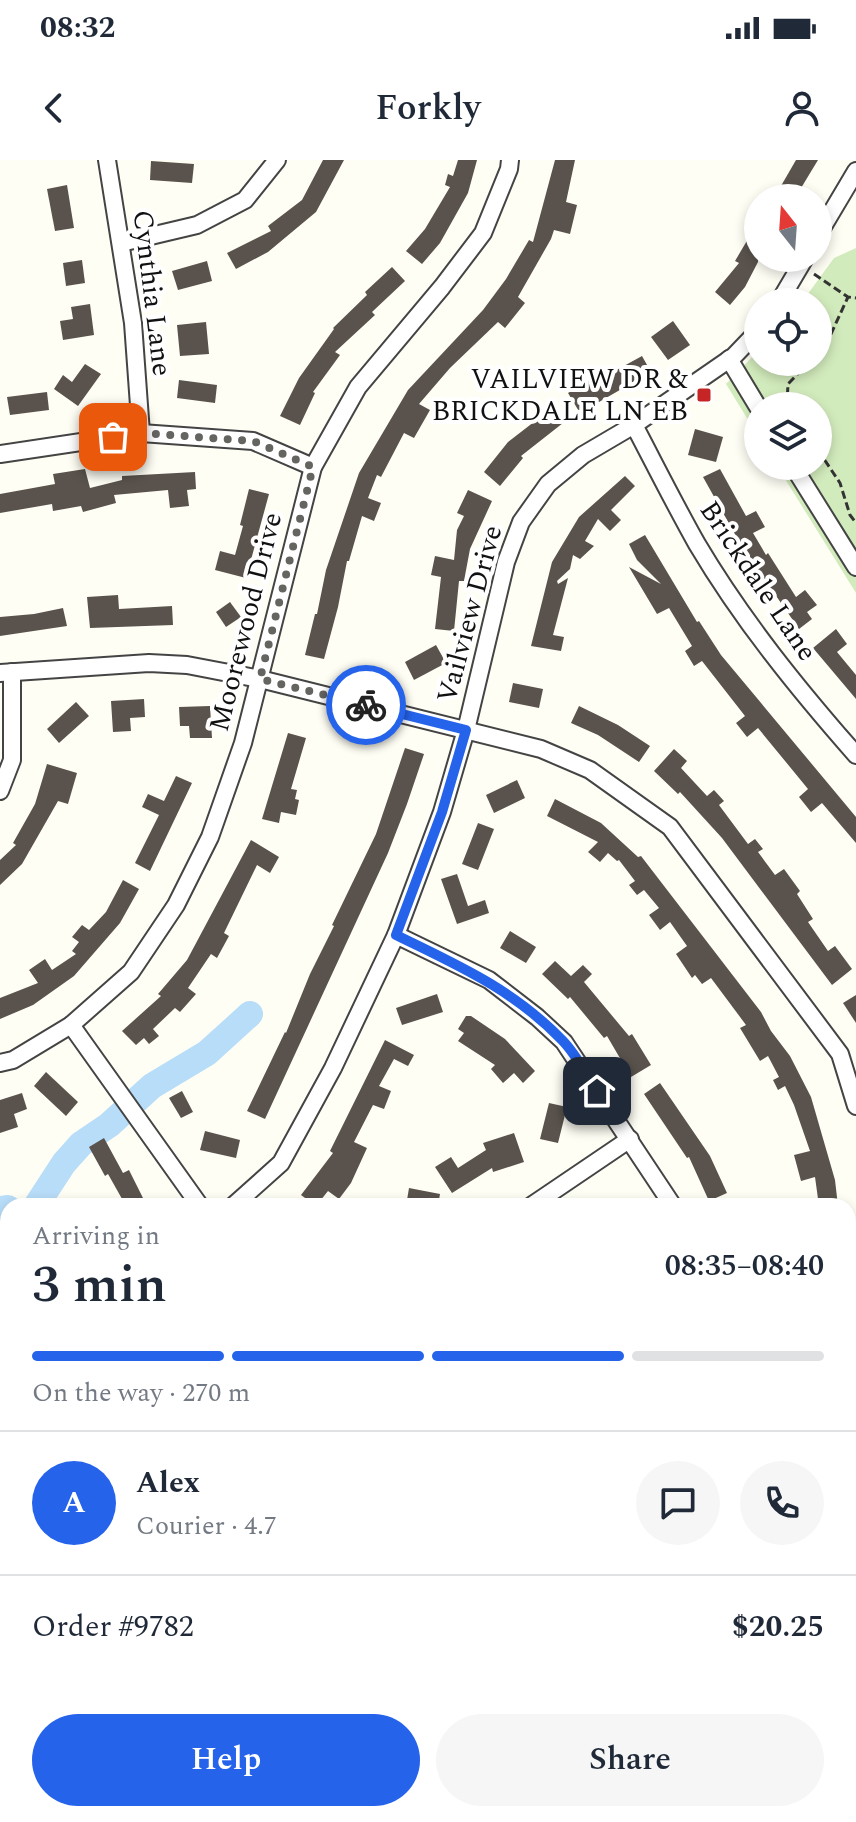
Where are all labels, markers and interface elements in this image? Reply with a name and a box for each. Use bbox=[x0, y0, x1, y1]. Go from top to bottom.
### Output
text: 08:32 bbox=[40, 5, 115, 51]
text: Forkly bbox=[375, 81, 481, 136]
icon: back bbox=[32, 86, 76, 130]
icon: person bbox=[780, 86, 824, 130]
north arrow bbox=[744, 184, 832, 272]
map controls bbox=[744, 184, 832, 480]
street label: Cynthia Lane bbox=[120, 208, 184, 378]
button: locate bbox=[744, 288, 832, 376]
place label: VAILVIEW DR & BRICKDALE LN EB bbox=[432, 358, 689, 433]
marker: VAILVIEW DR & BRICKDALE LN EB bbox=[695, 386, 713, 404]
button: layers bbox=[744, 392, 832, 480]
pin bbox=[79, 403, 147, 471]
icon: bag bbox=[91, 415, 135, 459]
street label: Brickdale Lane bbox=[688, 492, 828, 670]
street label: Moorewood Drive bbox=[198, 508, 294, 736]
street label: Vailview Drive bbox=[426, 520, 514, 708]
courier bbox=[326, 665, 406, 745]
icon: bike bbox=[344, 683, 388, 727]
pin bbox=[563, 1057, 631, 1125]
icon: home bbox=[575, 1069, 619, 1113]
text: Arriving in bbox=[32, 1216, 160, 1256]
text: 08:35–08:40 bbox=[665, 1243, 824, 1289]
text: 3 min bbox=[32, 1246, 167, 1325]
text: On the way · 270 m bbox=[32, 1373, 250, 1413]
text: Alex bbox=[136, 1460, 200, 1506]
button: chat bbox=[636, 1461, 720, 1545]
button: phone bbox=[740, 1461, 824, 1545]
text: A bbox=[62, 1480, 86, 1526]
text: Courier · 4.7 bbox=[136, 1506, 277, 1546]
text: Order #9782 bbox=[32, 1604, 194, 1650]
text: $20.25 bbox=[732, 1604, 824, 1650]
button: Help bbox=[32, 1714, 420, 1806]
button: Share bbox=[436, 1714, 824, 1806]

